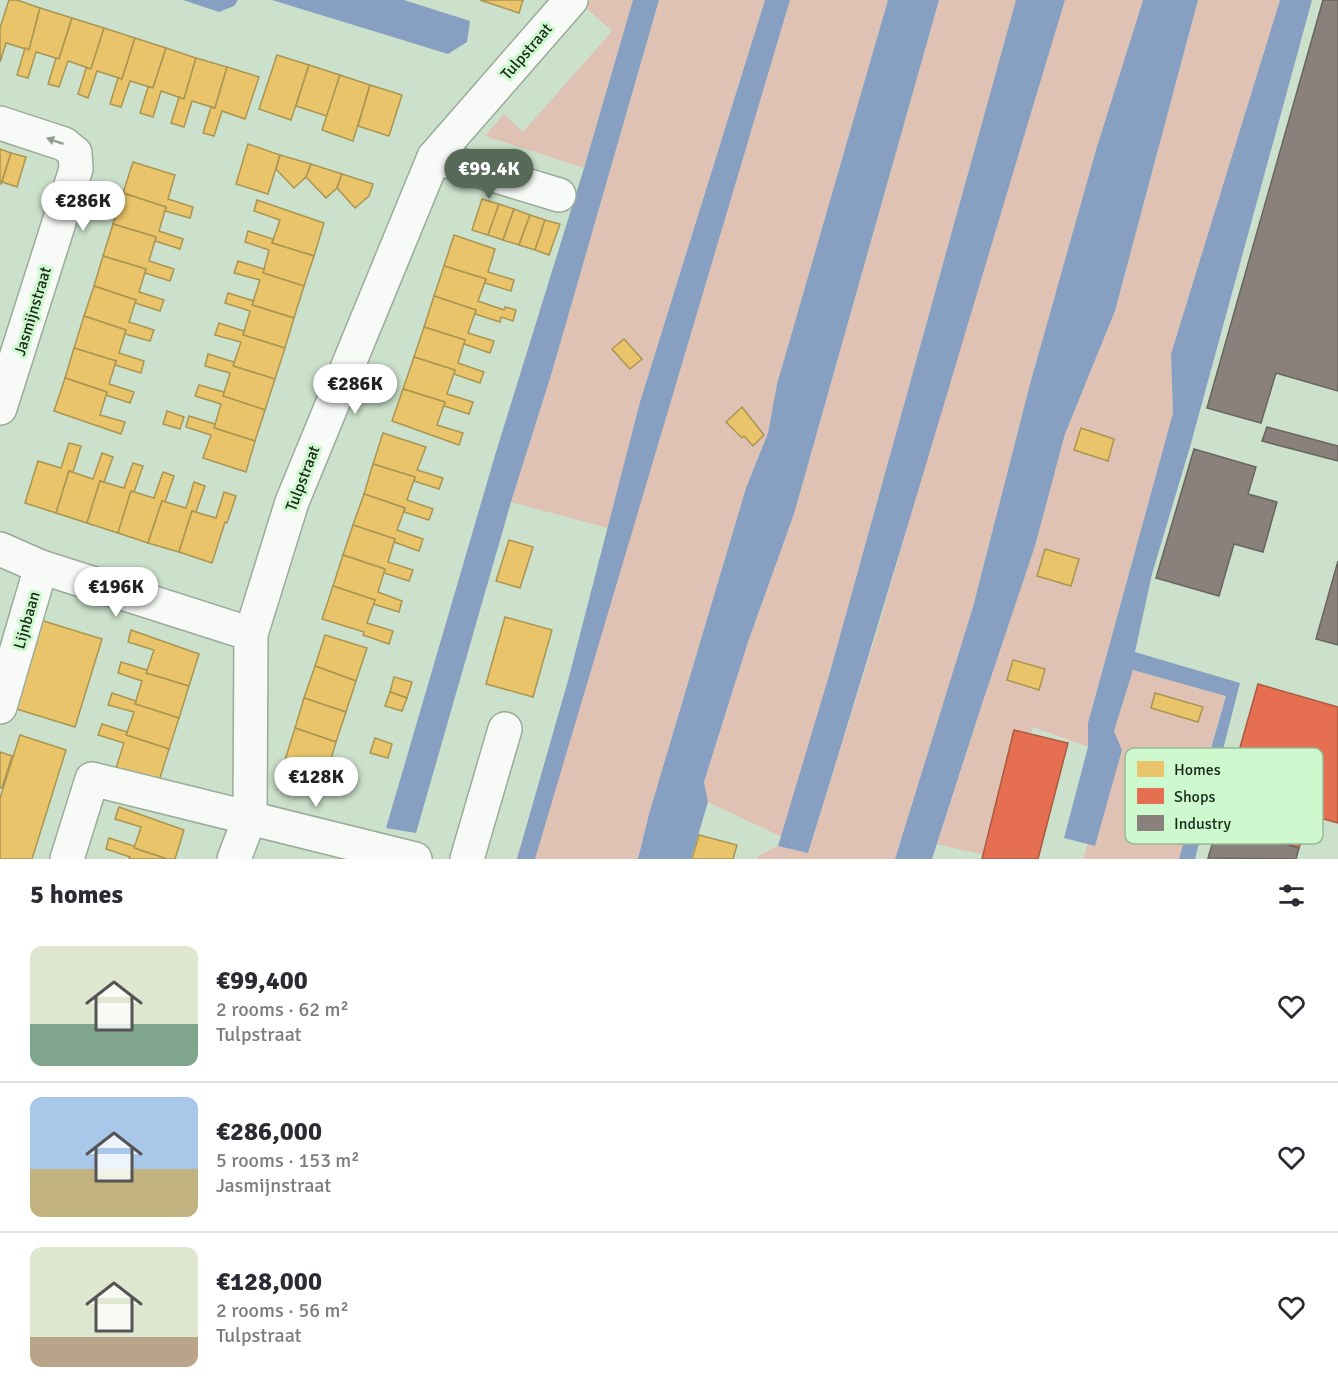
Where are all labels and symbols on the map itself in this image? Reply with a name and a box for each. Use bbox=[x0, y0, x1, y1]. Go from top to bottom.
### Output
street label: Tulpstraat bbox=[497, 19, 557, 84]
one-way arrow bbox=[46, 136, 64, 146]
pin: €99.4K bbox=[440, 149, 538, 200]
pin: €286K bbox=[41, 181, 125, 232]
street label: Jasmijnstraat bbox=[10, 264, 56, 358]
pin: €286K bbox=[313, 364, 397, 415]
street label: Tulpstraat bbox=[281, 442, 325, 514]
pin: €196K bbox=[74, 567, 158, 618]
street label: Lijnbaan bbox=[9, 589, 45, 651]
legend bbox=[1125, 748, 1323, 844]
pin: €128K bbox=[274, 757, 358, 808]
text: Homes bbox=[1174, 760, 1221, 780]
text: Shops bbox=[1174, 787, 1215, 807]
text: Industry bbox=[1174, 814, 1232, 834]

